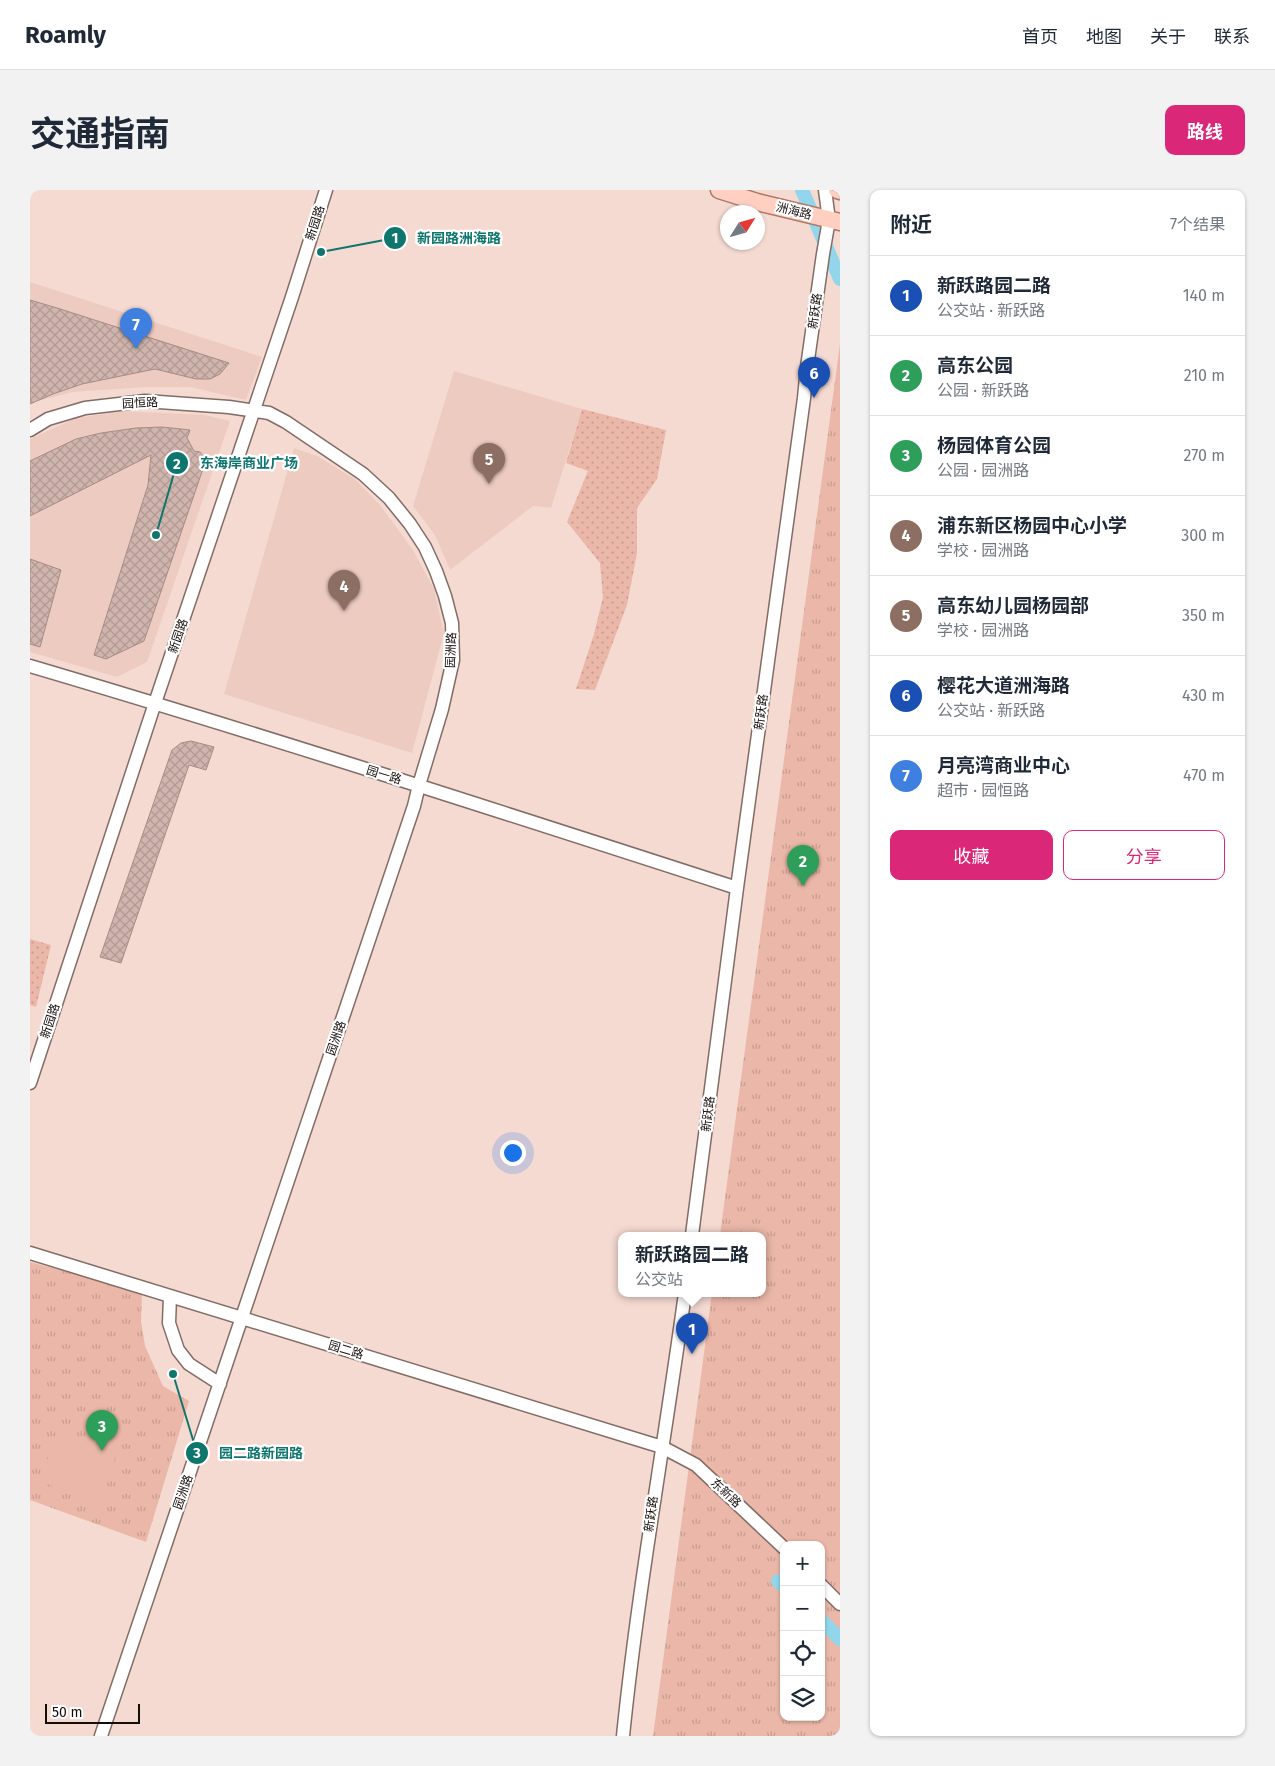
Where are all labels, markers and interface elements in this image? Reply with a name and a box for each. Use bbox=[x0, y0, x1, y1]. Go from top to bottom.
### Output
text: Roamly bbox=[25, 21, 106, 49]
text: 首页 bbox=[1022, 26, 1058, 48]
text: 地图 bbox=[1086, 26, 1122, 48]
text: 关于 bbox=[1150, 26, 1186, 48]
text: 联系 bbox=[1214, 26, 1250, 48]
button: 路线 bbox=[1165, 105, 1245, 155]
text: 交通指南 bbox=[30, 113, 170, 155]
street label: 洲海路 bbox=[775, 200, 813, 222]
street label: 新园路 bbox=[303, 204, 327, 242]
north arrow bbox=[720, 205, 765, 250]
text: 附近 bbox=[890, 212, 932, 238]
text: 7个结果 bbox=[1170, 215, 1225, 234]
callout: 新园路洲海路 bbox=[382, 223, 511, 252]
text: 1 bbox=[392, 229, 398, 247]
text: 新园路洲海路 bbox=[417, 230, 501, 247]
text: 新跃路园二路 bbox=[937, 274, 1051, 297]
text: 1 bbox=[902, 286, 910, 305]
text: 140 m bbox=[1183, 286, 1225, 305]
street label: 新跃路 bbox=[806, 292, 824, 330]
text: 公交站 · 新跃路 bbox=[937, 301, 1045, 320]
pin: 7 bbox=[120, 308, 152, 349]
text: 高东公园 bbox=[937, 354, 1013, 377]
pin: 6 bbox=[798, 357, 830, 398]
text: 2 bbox=[902, 366, 910, 385]
text: 210 m bbox=[1184, 366, 1225, 385]
text: 公园 · 新跃路 bbox=[937, 381, 1029, 400]
street label: 园恒路 bbox=[122, 395, 158, 411]
text: 杨园体育公园 bbox=[937, 434, 1051, 457]
pin: 5 bbox=[473, 443, 505, 484]
text: 3 bbox=[902, 446, 910, 465]
text: 270 m bbox=[1183, 446, 1225, 465]
callout: 东海岸商业广场 bbox=[165, 449, 308, 478]
text: 2 bbox=[173, 455, 181, 473]
text: 东海岸商业广场 bbox=[200, 455, 298, 472]
text: 公园 · 园洲路 bbox=[937, 461, 1029, 480]
text: 浦东新区杨园中心小学 bbox=[937, 514, 1127, 537]
text: 4 bbox=[901, 526, 911, 545]
text: 300 m bbox=[1181, 526, 1225, 545]
text: 学校 · 园洲路 bbox=[937, 541, 1029, 560]
pin: 4 bbox=[328, 570, 360, 611]
text: 高东幼儿园杨园部 bbox=[937, 594, 1089, 617]
text: 5 bbox=[902, 606, 910, 625]
text: 350 m bbox=[1182, 606, 1225, 625]
street label: 新园路 bbox=[166, 617, 190, 655]
text: 学校 · 园洲路 bbox=[937, 621, 1029, 640]
street label: 园洲路 bbox=[443, 632, 459, 668]
text: 樱花大道洲海路 bbox=[937, 674, 1070, 697]
text: 6 bbox=[901, 686, 911, 705]
text: 430 m bbox=[1182, 686, 1225, 705]
street label: 新跃路 bbox=[752, 693, 770, 731]
text: 公交站 · 新跃路 bbox=[937, 701, 1045, 720]
text: 月亮湾商业中心 bbox=[937, 754, 1070, 777]
street label: 园一路 bbox=[365, 763, 403, 787]
text: 7 bbox=[902, 766, 910, 785]
text: 470 m bbox=[1183, 766, 1225, 785]
text: 超市 · 园恒路 bbox=[937, 781, 1029, 800]
button: 收藏 bbox=[890, 830, 1053, 880]
button: 分享 bbox=[1063, 830, 1225, 880]
pin: 2 bbox=[787, 845, 819, 886]
street label: 新园路 bbox=[38, 1002, 62, 1040]
street label: 园洲路 bbox=[324, 1019, 348, 1057]
street label: 新跃路 bbox=[699, 1095, 717, 1133]
your location bbox=[500, 1140, 526, 1166]
popup bbox=[618, 1232, 766, 1297]
text: 新跃路园二路 bbox=[635, 1243, 749, 1266]
text: 公交站 bbox=[635, 1270, 683, 1289]
pin: 1 bbox=[676, 1313, 708, 1354]
street label: 园二路 bbox=[327, 1338, 365, 1362]
pin: 3 bbox=[86, 1410, 118, 1451]
callout: 园二路新园路 bbox=[184, 1438, 313, 1467]
text: 3 bbox=[192, 1444, 201, 1462]
text: 园二路新园路 bbox=[219, 1445, 303, 1462]
street label: 园洲路 bbox=[171, 1473, 195, 1511]
street label: 东新路 bbox=[708, 1476, 744, 1510]
street label: 新跃路 bbox=[642, 1495, 660, 1533]
map controls bbox=[780, 1541, 825, 1721]
button: + bbox=[780, 1541, 825, 1586]
button: − bbox=[780, 1586, 825, 1631]
button: locate bbox=[780, 1631, 825, 1676]
button: layers bbox=[780, 1676, 825, 1721]
scale bar bbox=[45, 1701, 140, 1724]
text: 50 m bbox=[52, 1704, 83, 1721]

